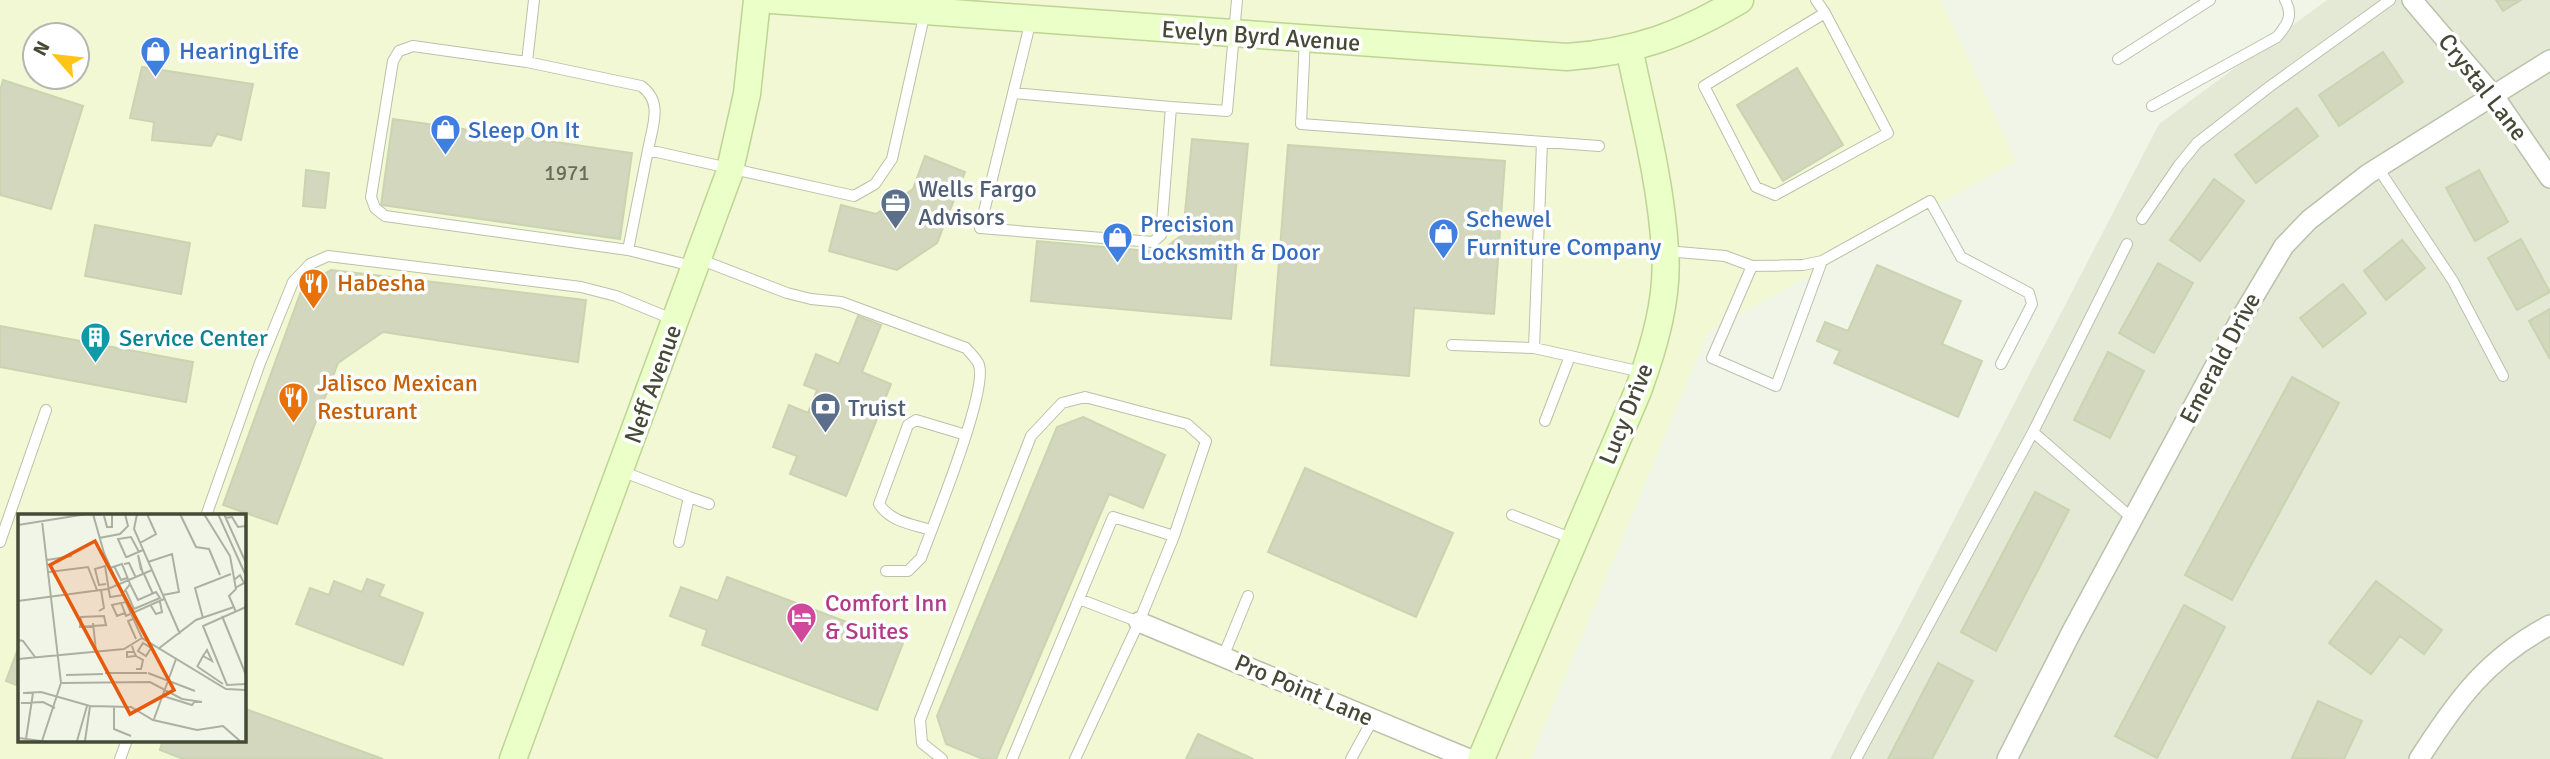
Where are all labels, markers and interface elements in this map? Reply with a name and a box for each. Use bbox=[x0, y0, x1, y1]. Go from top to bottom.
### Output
street label: Evelyn Byrd Avenue bbox=[1161, 14, 1361, 58]
north arrow bbox=[21, 21, 91, 91]
street label: Crystal Lane bbox=[2432, 27, 2534, 147]
shop icon: HearingLife bbox=[139, 34, 173, 78]
place label: HearingLife bbox=[179, 36, 299, 66]
text: N bbox=[28, 37, 56, 60]
shop icon: Sleep On It bbox=[428, 113, 462, 157]
place label: Sleep On It bbox=[468, 115, 580, 145]
house number: 1971 bbox=[544, 160, 590, 186]
place label: Wells Fargo Advisors bbox=[918, 174, 1037, 232]
office icon: Wells Fargo Advisors bbox=[878, 186, 912, 230]
place label: Schewel Furniture Company bbox=[1466, 204, 1661, 262]
place label: Precision Locksmith & Door bbox=[1140, 209, 1320, 267]
shop icon: Schewel Furniture Company bbox=[1426, 216, 1460, 260]
shop icon: Precision Locksmith & Door bbox=[1100, 221, 1134, 265]
restaurant icon: Habesha bbox=[297, 266, 331, 310]
place label: Habesha bbox=[337, 268, 426, 298]
street label: Emerald Drive bbox=[2173, 287, 2267, 429]
building icon: Service Center bbox=[79, 321, 113, 365]
street label: Neff Avenue bbox=[618, 321, 688, 447]
place label: Service Center bbox=[119, 323, 268, 353]
street label: Lucy Drive bbox=[1592, 359, 1660, 469]
place label: Jalisco Mexican Resturant bbox=[317, 368, 478, 426]
restaurant icon: Jalisco Mexican Resturant bbox=[277, 380, 311, 424]
bank icon: Truist bbox=[808, 391, 842, 435]
place label: Truist bbox=[848, 393, 906, 423]
inset map bbox=[18, 514, 245, 742]
place label: Comfort Inn & Suites bbox=[825, 588, 947, 646]
hotel icon: Comfort Inn & Suites bbox=[785, 600, 819, 644]
street label: Pro Point Lane bbox=[1230, 647, 1378, 733]

